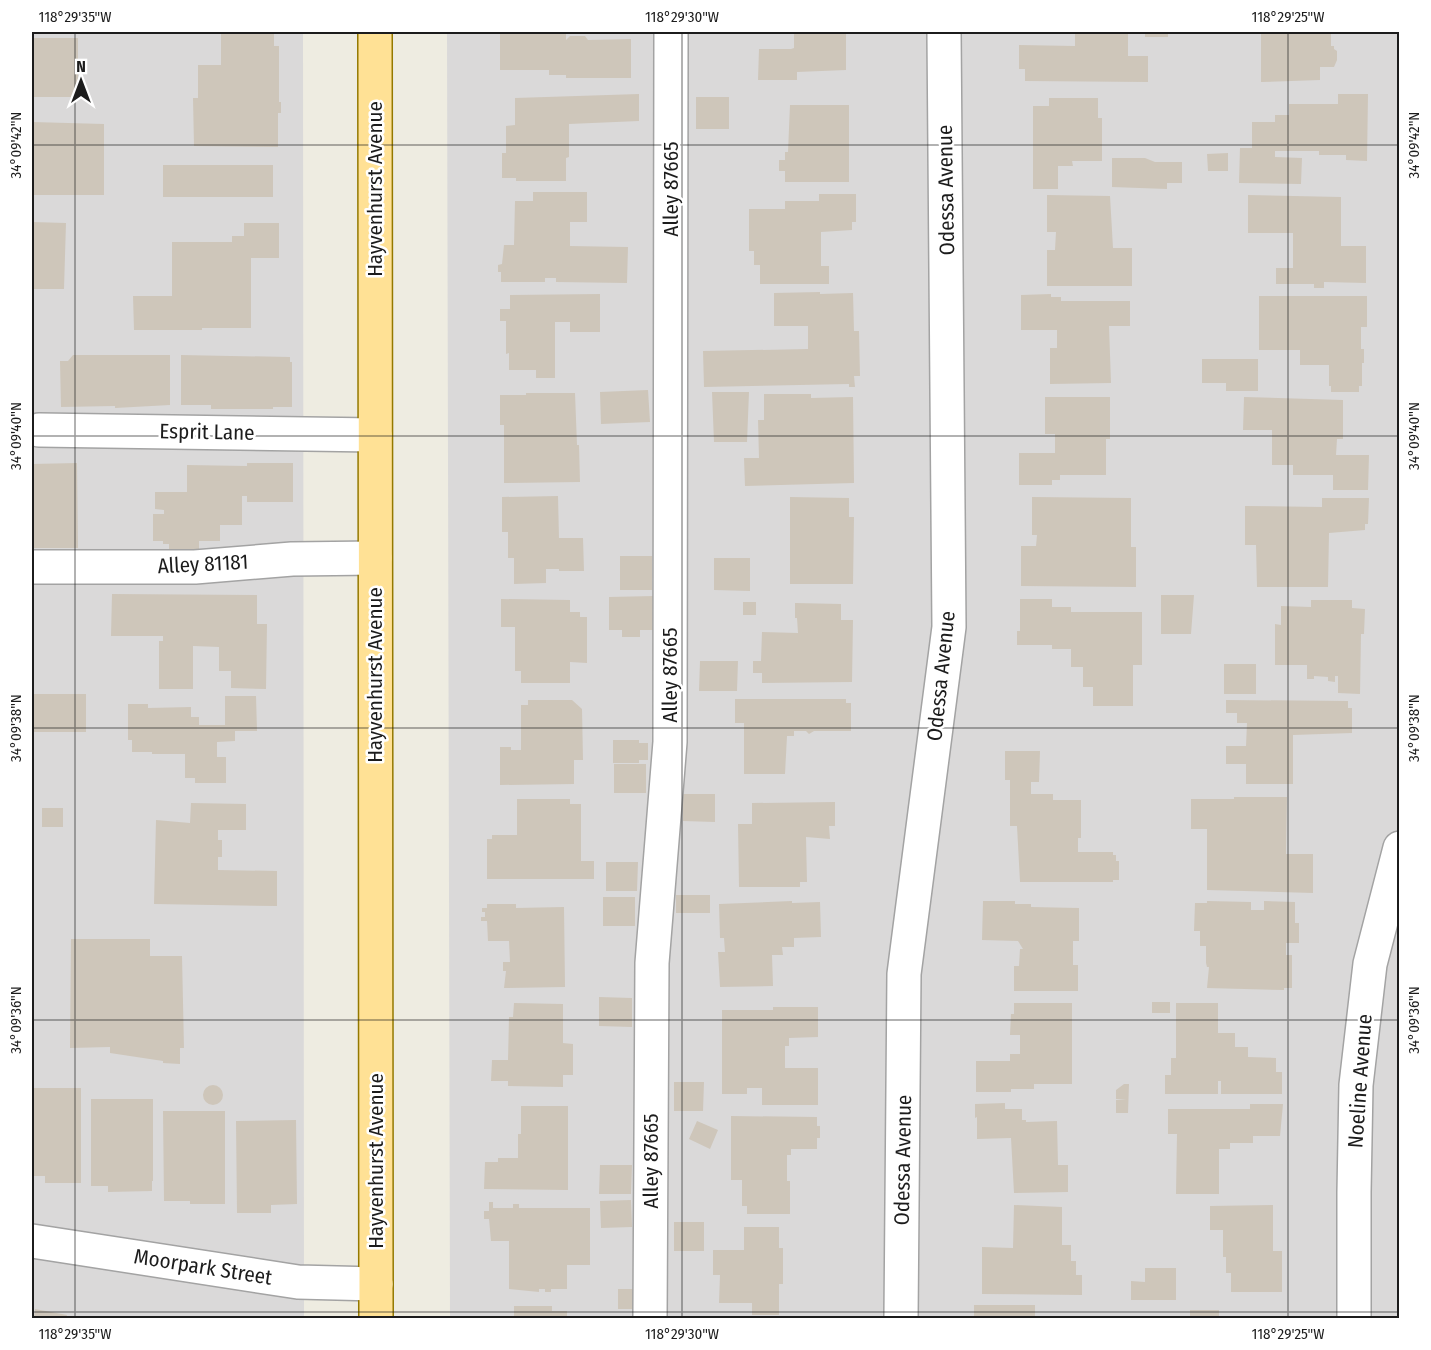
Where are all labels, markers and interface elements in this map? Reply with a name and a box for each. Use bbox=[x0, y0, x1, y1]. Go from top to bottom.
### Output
text: 118°29'35"W bbox=[39, 8, 111, 26]
text: 118°29'30"W bbox=[645, 8, 719, 26]
text: 118°29'25"W bbox=[1252, 8, 1324, 26]
north arrow bbox=[51, 51, 111, 111]
text: N bbox=[76, 57, 86, 76]
street label: Hayvenhurst Avenue bbox=[362, 101, 388, 277]
text: 34°09'42"N bbox=[7, 112, 25, 178]
text: 34°09'42"N bbox=[1405, 112, 1423, 178]
street label: Odessa Avenue bbox=[932, 124, 960, 256]
street label: Alley 87665 bbox=[658, 141, 684, 237]
text: 34°09'40"N bbox=[7, 402, 25, 470]
text: 34°09'40"N bbox=[1405, 402, 1423, 470]
street label: Esprit Lane bbox=[159, 418, 255, 446]
street label: Alley 81181 bbox=[157, 549, 249, 579]
street label: Hayvenhurst Avenue bbox=[362, 587, 388, 763]
street label: Odessa Avenue bbox=[921, 610, 961, 742]
street label: Alley 87665 bbox=[657, 627, 683, 723]
text: 34°09'38"N bbox=[7, 694, 25, 762]
text: 34°09'38"N bbox=[1405, 694, 1423, 762]
text: 34°09'36"N bbox=[7, 986, 25, 1054]
text: 34°09'36"N bbox=[1405, 986, 1423, 1054]
street label: Noeline Avenue bbox=[1342, 1013, 1378, 1149]
street label: Hayvenhurst Avenue bbox=[363, 1073, 389, 1249]
street label: Odessa Avenue bbox=[889, 1094, 917, 1226]
street label: Alley 87665 bbox=[638, 1113, 664, 1209]
street label: Moorpark Street bbox=[132, 1243, 274, 1291]
text: 118°29'35"W bbox=[39, 1325, 111, 1343]
text: 118°29'30"W bbox=[645, 1325, 719, 1343]
text: 118°29'25"W bbox=[1252, 1325, 1324, 1343]

